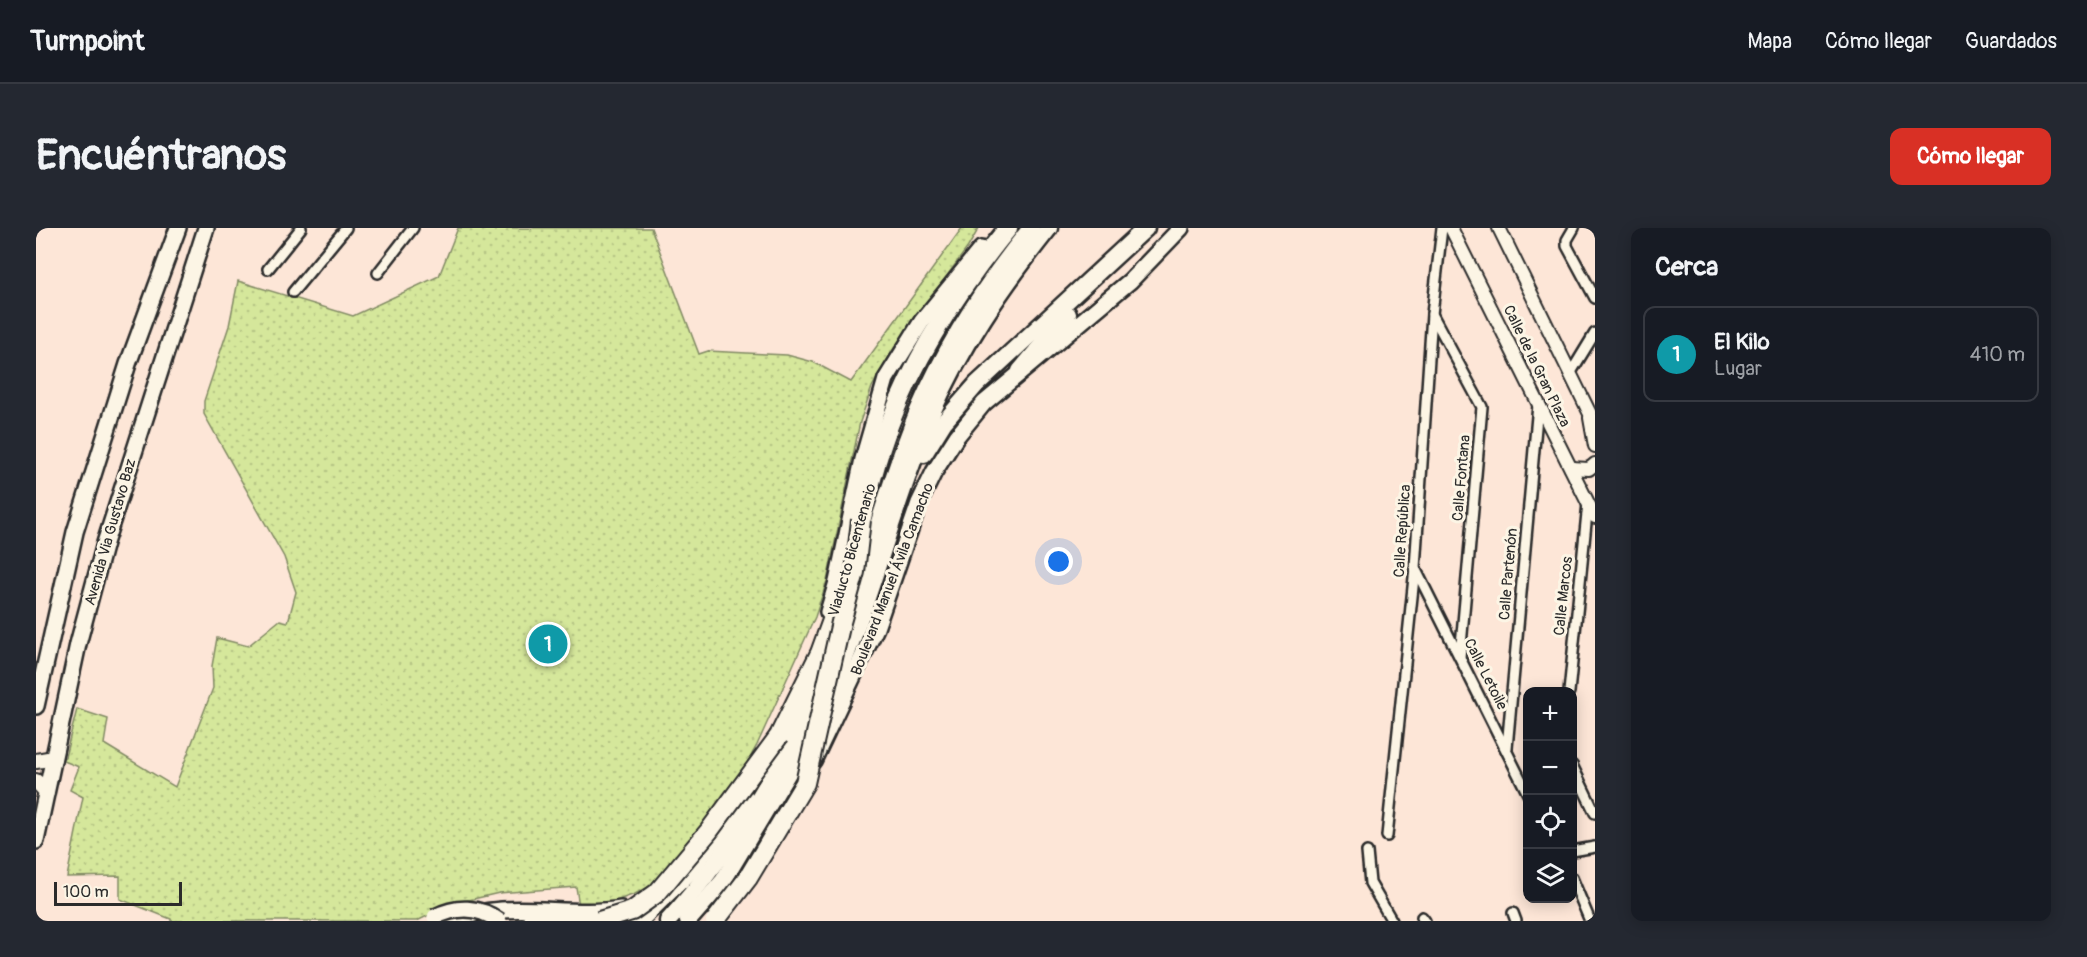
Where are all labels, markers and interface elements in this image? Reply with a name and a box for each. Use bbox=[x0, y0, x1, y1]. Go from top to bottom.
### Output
text: Turnpoint bbox=[30, 24, 144, 59]
text: Mapa bbox=[1747, 28, 1792, 55]
text: Cómo llegar bbox=[1825, 28, 1932, 55]
text: Guardados bbox=[1965, 28, 2057, 55]
button: Cómo llegar bbox=[1890, 128, 2051, 185]
text: Encuéntranos bbox=[36, 130, 286, 182]
text: Cerca bbox=[1655, 251, 1718, 283]
street label: Calle de la Gran Plaza bbox=[1499, 302, 1574, 430]
text: El Kilo bbox=[1714, 328, 1770, 356]
text: 1 bbox=[1673, 342, 1680, 367]
text: 410 m bbox=[1970, 342, 2025, 367]
text: Lugar bbox=[1714, 356, 1762, 381]
street label: Calle Fontana bbox=[1448, 434, 1475, 522]
street label: Avenida Via Gustavo Baz bbox=[80, 456, 141, 608]
street label: Boulevard Manuel Ávila Camacho bbox=[847, 480, 938, 678]
street label: Viaducto Bicentenario bbox=[824, 481, 881, 619]
street label: Calle República bbox=[1390, 484, 1415, 578]
street label: Calle Partenón bbox=[1495, 527, 1522, 621]
your location bbox=[1044, 547, 1073, 576]
street label: Calle Marcos bbox=[1550, 555, 1577, 637]
pin: 1 bbox=[528, 622, 568, 666]
street label: Calle Letoile bbox=[1459, 635, 1512, 714]
map controls bbox=[1523, 687, 1577, 903]
button: + bbox=[1523, 687, 1577, 741]
button: − bbox=[1523, 741, 1577, 795]
button: locate bbox=[1523, 795, 1577, 849]
button: layers bbox=[1523, 849, 1577, 903]
scale bar bbox=[54, 879, 182, 906]
text: 100 m bbox=[63, 882, 109, 902]

